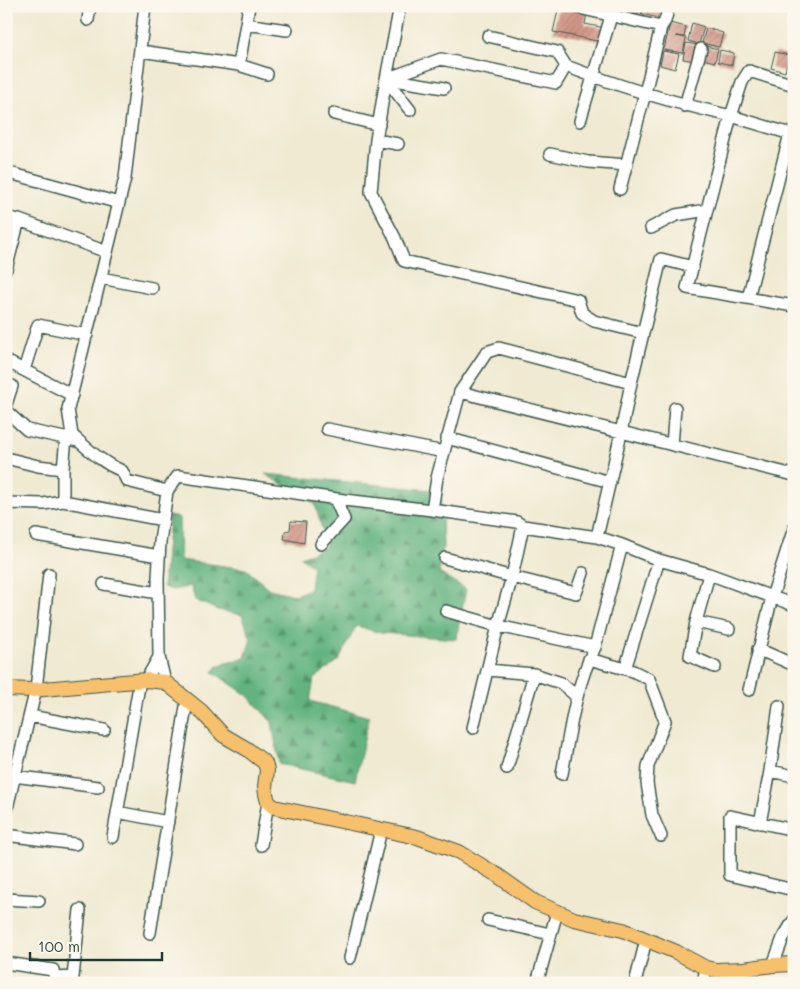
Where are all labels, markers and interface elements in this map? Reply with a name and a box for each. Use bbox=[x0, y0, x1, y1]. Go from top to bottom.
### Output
scale bar bbox=[30, 929, 162, 961]
text: 100 m bbox=[38, 936, 80, 956]

